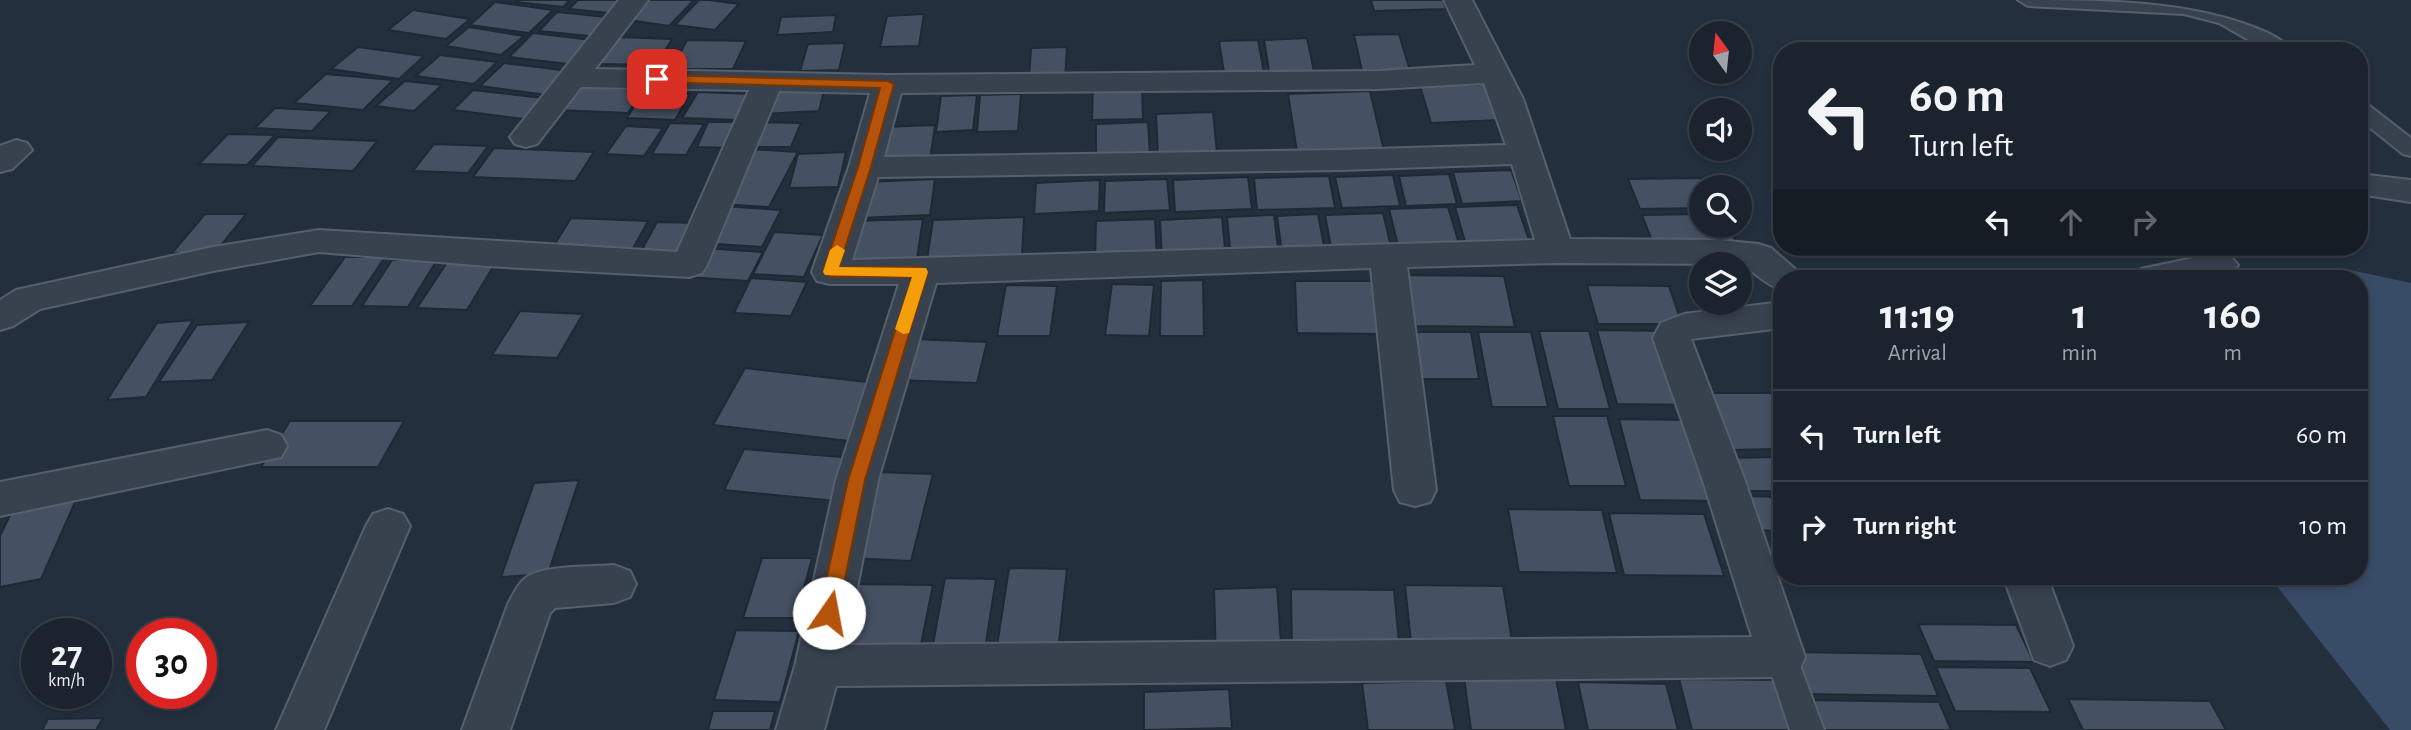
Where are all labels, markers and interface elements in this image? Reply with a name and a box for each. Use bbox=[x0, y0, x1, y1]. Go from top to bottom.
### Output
north arrow bbox=[1689, 21, 1752, 84]
map controls bbox=[1689, 21, 1752, 315]
pin bbox=[627, 49, 687, 109]
icon: arrive bbox=[638, 60, 676, 98]
icon: left bbox=[1794, 70, 1885, 161]
text: 60 m bbox=[1909, 72, 2005, 121]
button: sound bbox=[1689, 98, 1752, 161]
text: Turn left bbox=[1909, 130, 2013, 162]
button: search bbox=[1689, 175, 1752, 238]
icon: left bbox=[1979, 203, 2017, 241]
icon: ahead bbox=[2052, 203, 2090, 241]
icon: right bbox=[2125, 203, 2163, 241]
button: layers bbox=[1689, 252, 1752, 315]
text: 11:19 bbox=[1880, 294, 1955, 336]
text: 1 bbox=[2072, 294, 2087, 336]
text: 160 bbox=[2204, 294, 2261, 336]
text: Arrival bbox=[1888, 342, 1947, 365]
text: min bbox=[2062, 342, 2097, 365]
text: m bbox=[2223, 342, 2242, 365]
icon: left bbox=[1794, 417, 1832, 455]
text: Turn left bbox=[1853, 422, 1941, 448]
text: 60 m bbox=[2296, 422, 2347, 448]
icon: right bbox=[1794, 508, 1832, 546]
text: Turn right bbox=[1853, 513, 1956, 539]
text: 10 m bbox=[2299, 513, 2347, 539]
position arrow bbox=[792, 576, 866, 650]
speed limit sign: 30 bbox=[126, 618, 217, 709]
text: 27 bbox=[51, 637, 82, 672]
text: km/h bbox=[48, 672, 85, 690]

